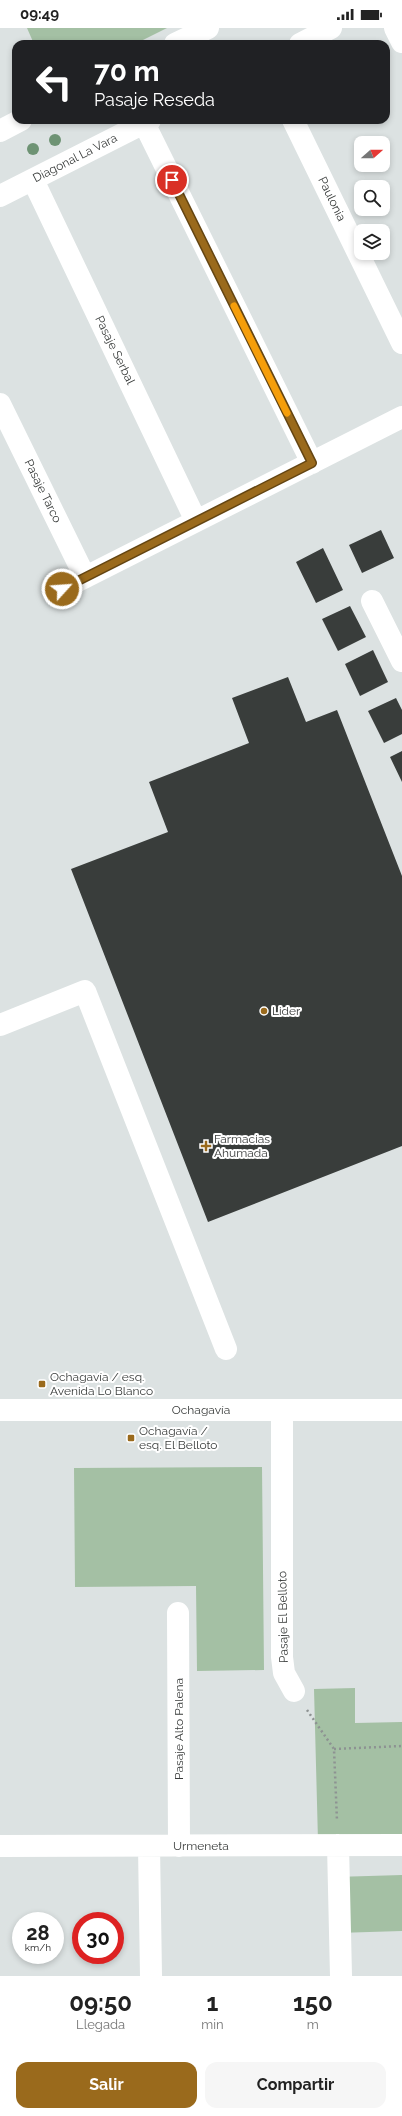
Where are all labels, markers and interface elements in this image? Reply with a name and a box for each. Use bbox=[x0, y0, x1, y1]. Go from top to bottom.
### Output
text: 09:49 bbox=[20, 5, 59, 23]
text: 70 m bbox=[94, 55, 160, 88]
icon: left bbox=[28, 56, 80, 108]
text: Pasaje Reseda bbox=[94, 89, 215, 110]
street label: Diagonal La Vara bbox=[30, 131, 120, 185]
north arrow bbox=[354, 136, 390, 172]
map controls bbox=[354, 136, 390, 260]
pin bbox=[155, 163, 189, 197]
icon: arrive bbox=[161, 169, 183, 191]
street label: Paulonia bbox=[315, 175, 349, 223]
button: search bbox=[354, 180, 390, 216]
button: layers bbox=[354, 224, 390, 260]
street label: Pasaje Serbal bbox=[92, 313, 138, 387]
street label: Pasaje Tarco bbox=[22, 457, 64, 525]
position arrow bbox=[41, 568, 83, 610]
place label: Lider bbox=[272, 1004, 301, 1018]
marker: Lider bbox=[259, 1006, 269, 1016]
place label: Farmacias Ahumada bbox=[214, 1132, 270, 1160]
marker: Farmacias Ahumada bbox=[201, 1141, 211, 1151]
place label: Ochagavía / esq. Avenida Lo Blanco bbox=[50, 1370, 153, 1398]
marker: Ochagavía / esq. Avenida Lo Blanco bbox=[37, 1379, 47, 1389]
street label: Ochagavía bbox=[172, 1403, 230, 1417]
place label: Ochagavía / esq. El Belloto bbox=[139, 1424, 218, 1452]
marker: Ochagavía / esq. El Belloto bbox=[126, 1433, 136, 1443]
street label: Pasaje El Belloto bbox=[275, 1571, 291, 1663]
street label: Pasaje Alto Palena bbox=[172, 1678, 186, 1780]
street label: Urmeneta bbox=[173, 1839, 229, 1853]
speed limit sign: 30 bbox=[72, 1912, 124, 1964]
text: 28 bbox=[26, 1921, 50, 1945]
text: km/h bbox=[25, 1942, 51, 1953]
text: 09:50 bbox=[69, 1988, 132, 2017]
text: 1 bbox=[207, 1988, 218, 2017]
text: 150 bbox=[293, 1988, 333, 2017]
text: Llegada bbox=[76, 2017, 125, 2032]
text: min bbox=[201, 2017, 224, 2032]
text: m bbox=[307, 2017, 319, 2032]
button: Salir bbox=[16, 2062, 197, 2108]
button: Compartir bbox=[205, 2062, 386, 2108]

